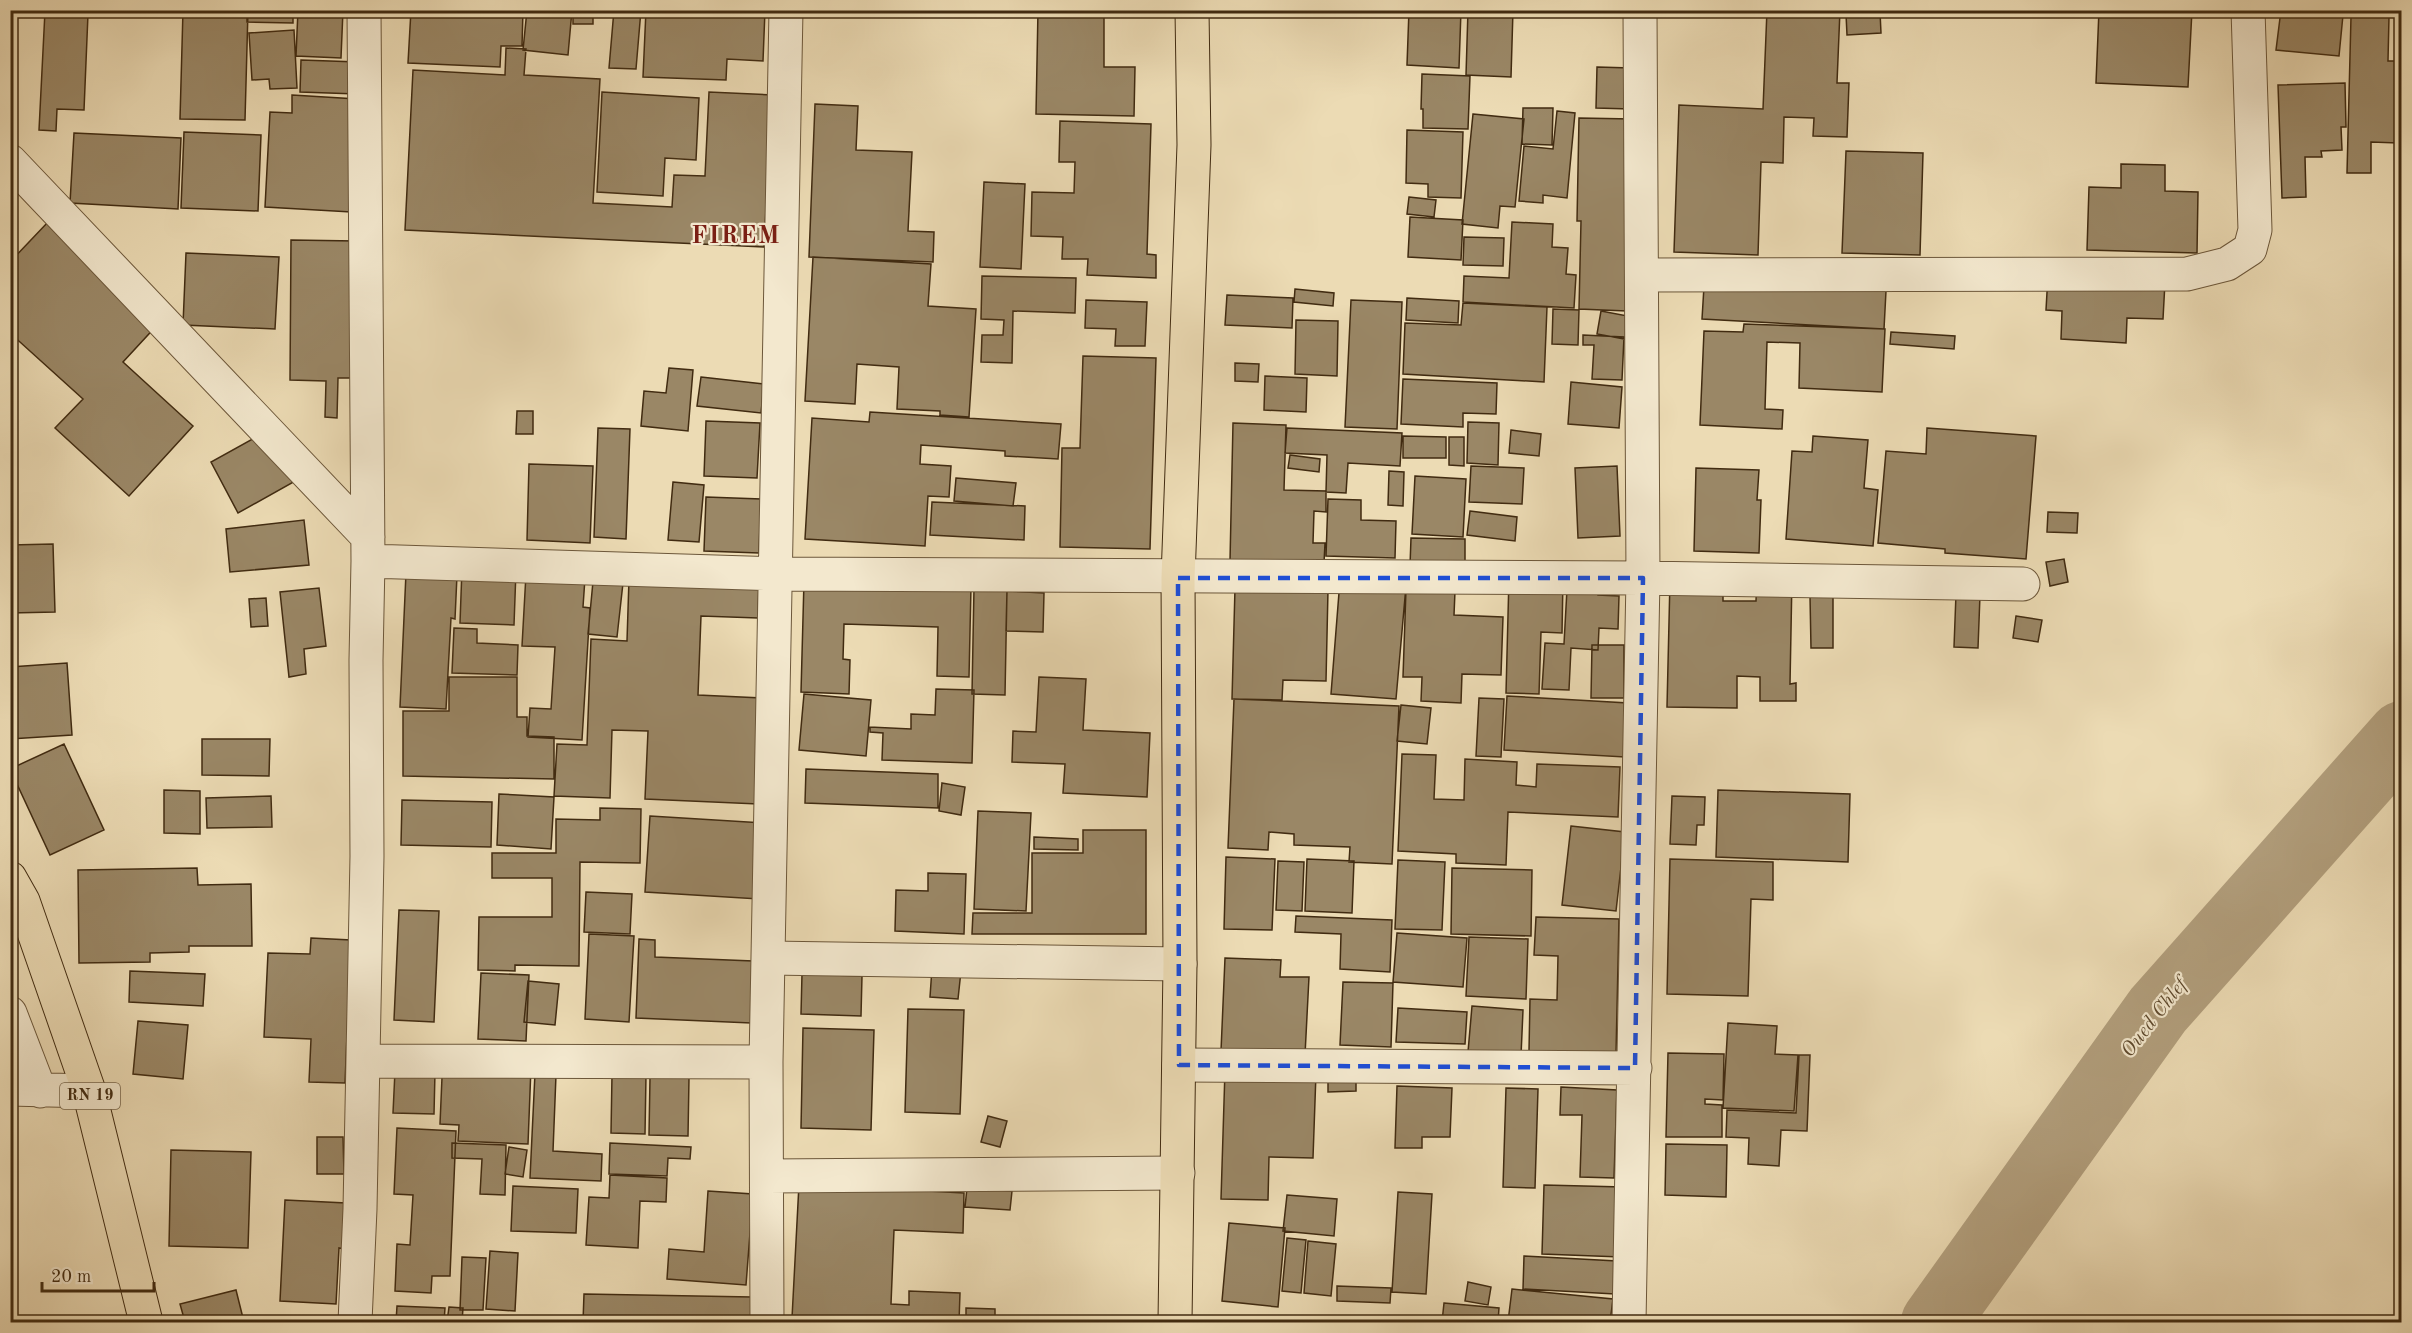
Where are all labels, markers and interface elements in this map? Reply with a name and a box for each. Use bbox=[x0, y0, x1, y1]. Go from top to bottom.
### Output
district label: FIREM bbox=[691, 225, 781, 249]
water label: Oued Chlef bbox=[2118, 972, 2194, 1061]
road number: RN 19 bbox=[60, 1083, 120, 1109]
scale bar bbox=[42, 1255, 154, 1293]
text: 20 m bbox=[51, 1268, 91, 1286]

